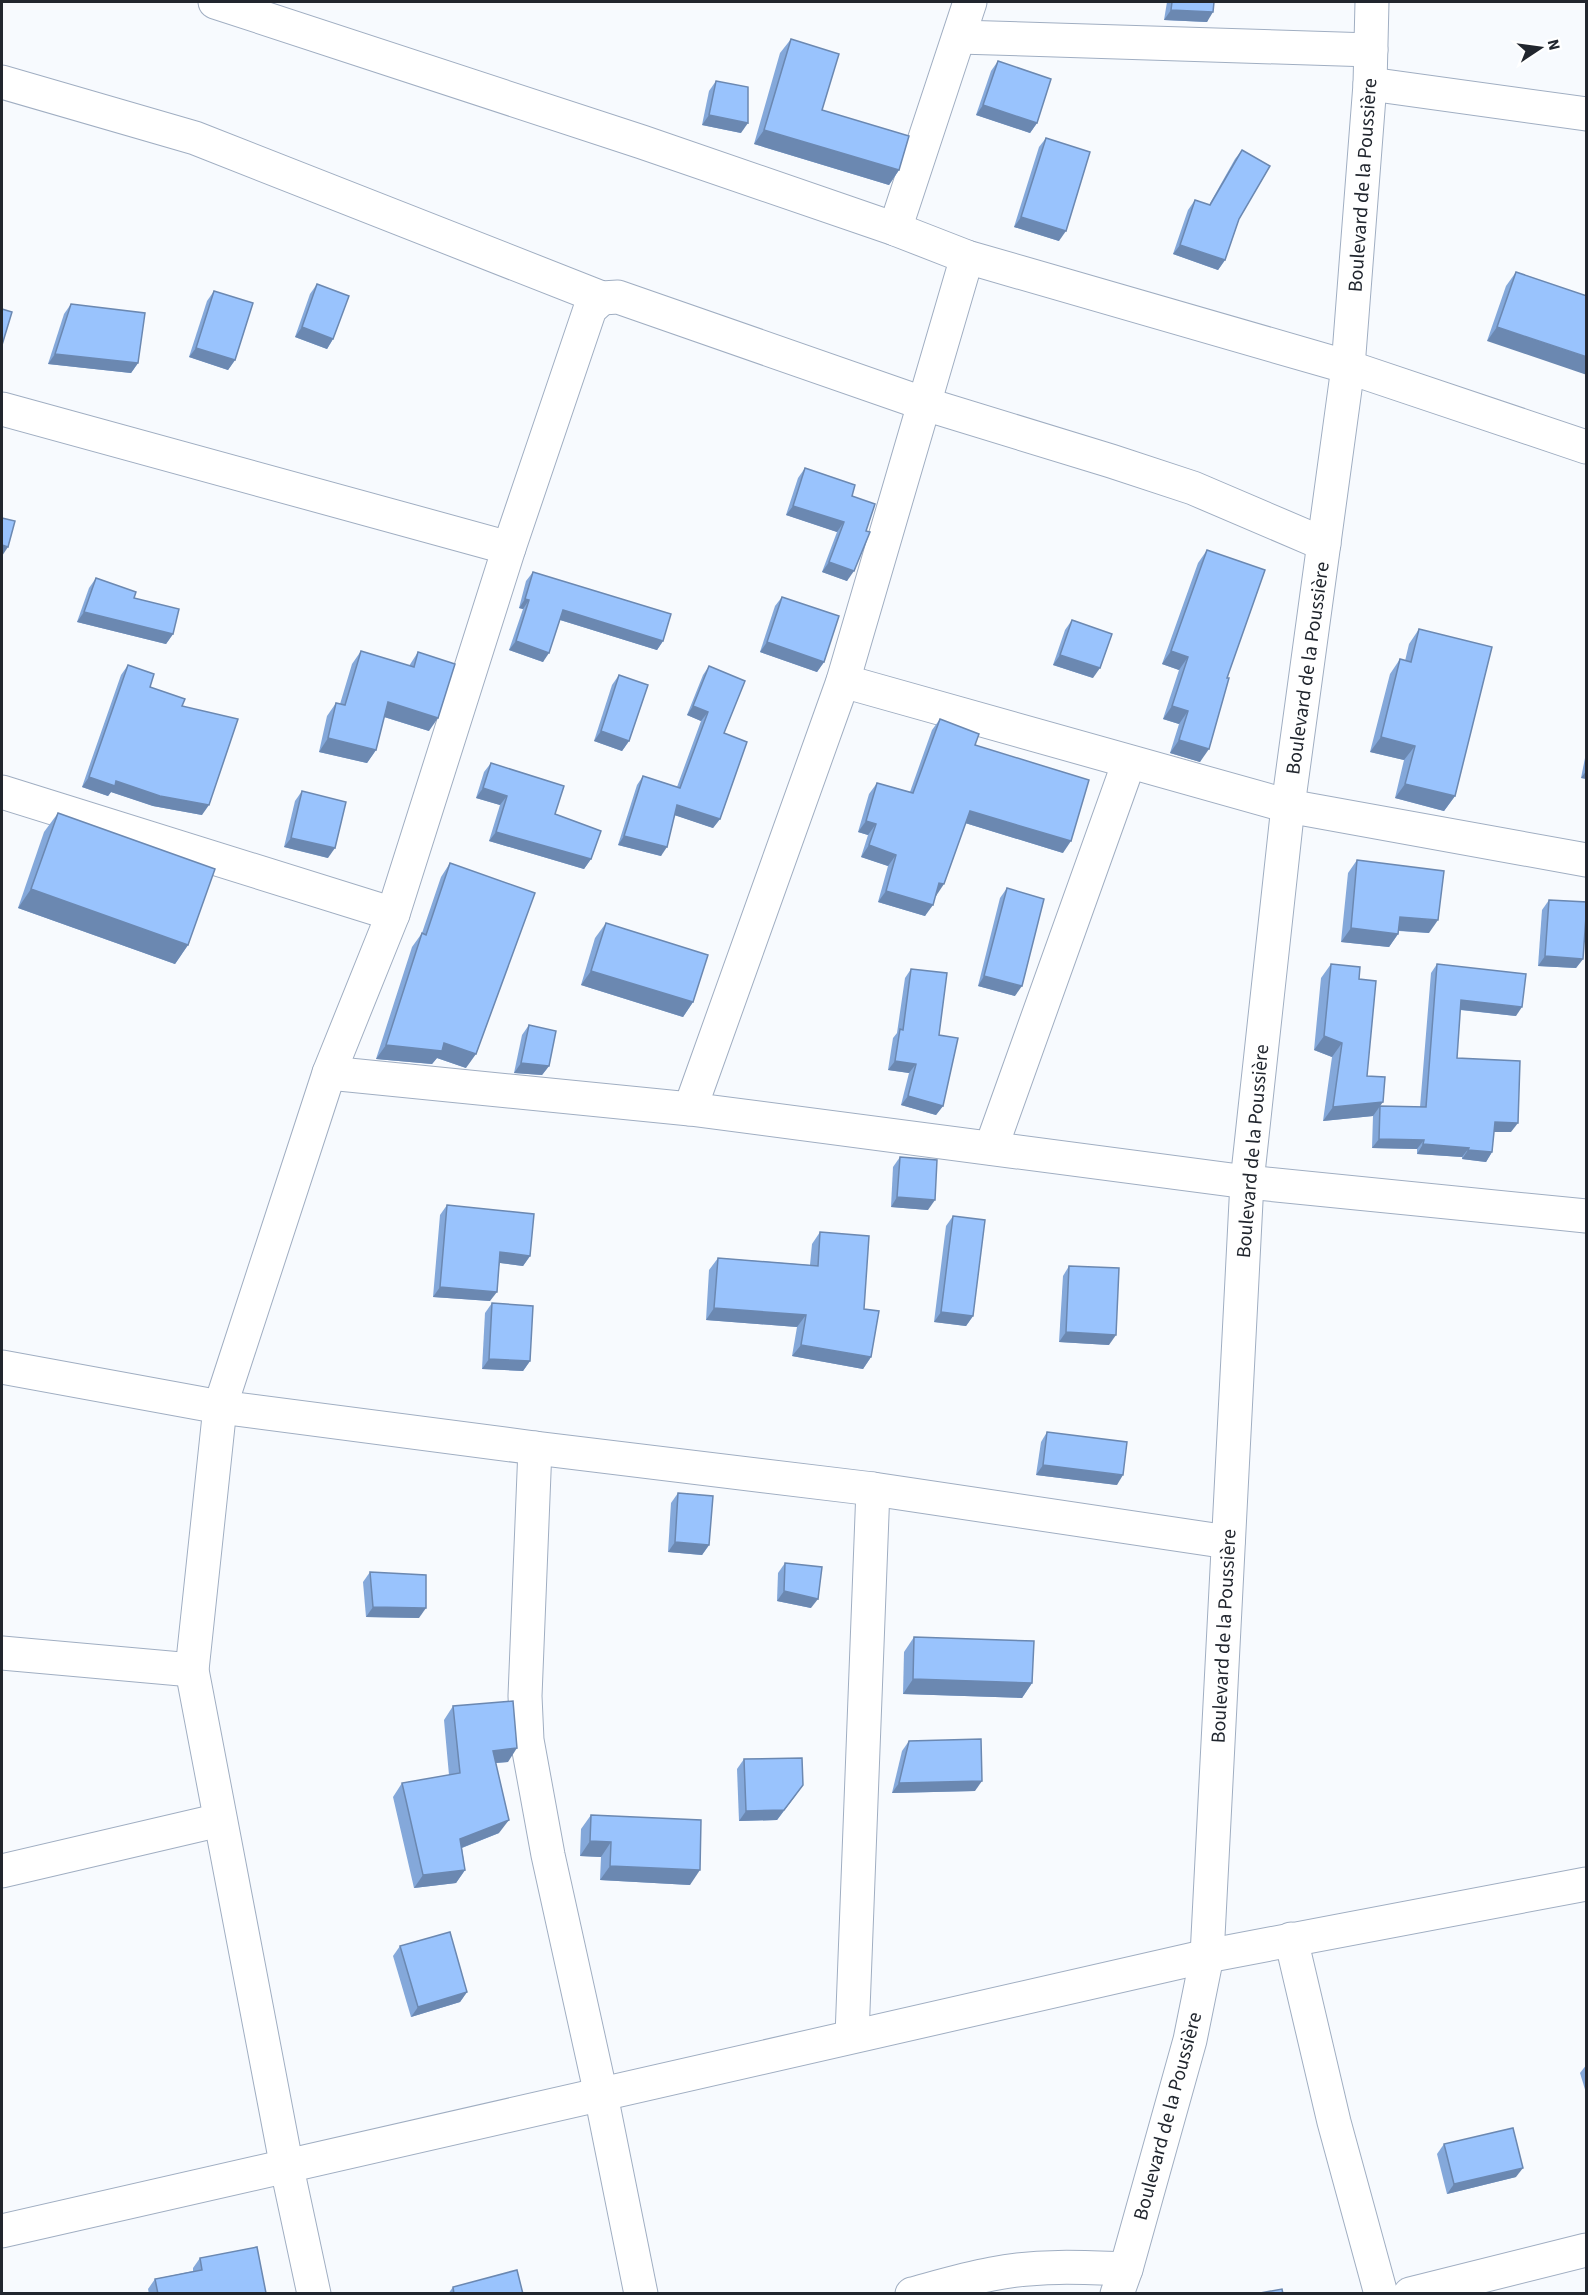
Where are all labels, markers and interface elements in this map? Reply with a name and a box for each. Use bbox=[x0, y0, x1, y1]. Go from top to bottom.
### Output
north arrow bbox=[1510, 18, 1570, 78]
text: N bbox=[1542, 37, 1566, 53]
street label: Boulevard de la Poussière bbox=[1342, 77, 1384, 293]
street label: Boulevard de la Poussière bbox=[1279, 560, 1337, 776]
street label: Boulevard de la Poussière bbox=[1230, 1043, 1276, 1259]
street label: Boulevard de la Poussière bbox=[1204, 1528, 1244, 1744]
street label: Boulevard de la Poussière bbox=[1127, 2009, 1209, 2223]

